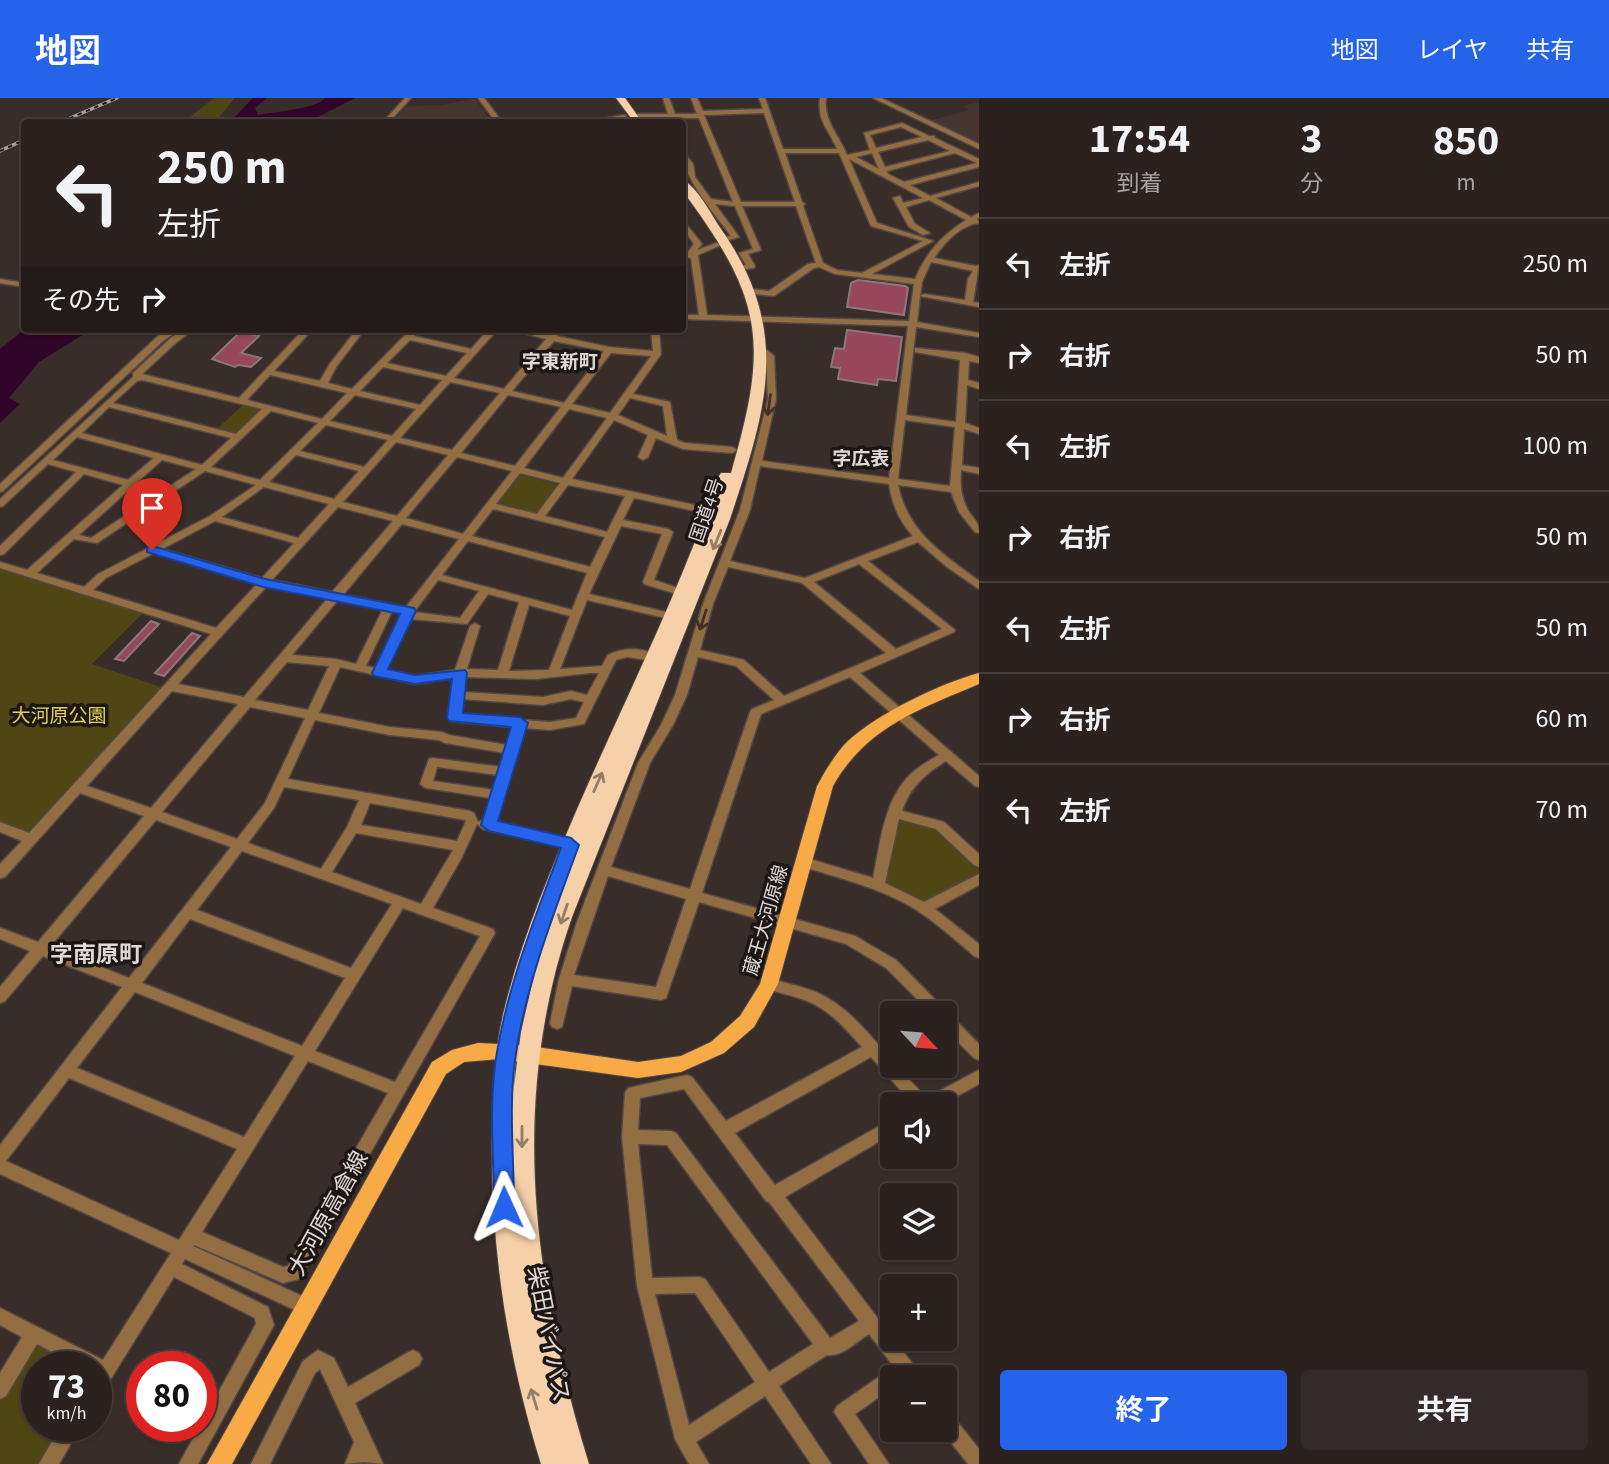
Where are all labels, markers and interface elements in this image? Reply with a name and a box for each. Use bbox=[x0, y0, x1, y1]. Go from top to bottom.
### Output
text: 地図 bbox=[35, 28, 101, 75]
text: 地図 bbox=[1331, 33, 1379, 68]
text: レイヤ bbox=[1417, 33, 1488, 68]
text: 共有 bbox=[1526, 33, 1574, 68]
text: 17:54 bbox=[1089, 109, 1190, 169]
text: 3 bbox=[1300, 109, 1322, 169]
text: 850 bbox=[1433, 111, 1499, 171]
text: 250 m bbox=[157, 133, 286, 203]
icon: left bbox=[42, 147, 133, 238]
text: m bbox=[1456, 166, 1475, 199]
text: 到着 bbox=[1116, 167, 1162, 200]
text: 分 bbox=[1300, 167, 1323, 200]
text: 左折 bbox=[157, 202, 221, 248]
icon: left bbox=[1000, 245, 1038, 283]
text: 250 m bbox=[1522, 245, 1588, 282]
text: 左折 bbox=[1059, 247, 1111, 284]
icon: right bbox=[134, 280, 172, 318]
text: その先 bbox=[42, 282, 120, 319]
icon: right bbox=[1000, 336, 1038, 374]
text: 50 m bbox=[1535, 336, 1588, 373]
text: 右折 bbox=[1059, 338, 1111, 375]
district label: 字東新町 bbox=[522, 349, 598, 376]
one-way arrow bbox=[763, 393, 776, 416]
icon: left bbox=[1000, 427, 1038, 465]
text: 100 m bbox=[1522, 427, 1588, 464]
text: 左折 bbox=[1059, 429, 1111, 466]
district label: 字広表 bbox=[832, 446, 890, 473]
street label: 国道4号 bbox=[684, 475, 731, 546]
pin bbox=[122, 478, 182, 550]
icon: arrive bbox=[133, 489, 171, 527]
icon: right bbox=[1000, 518, 1038, 556]
text: 50 m bbox=[1535, 518, 1588, 555]
text: 右折 bbox=[1059, 520, 1111, 557]
one-way arrow bbox=[709, 529, 722, 550]
one-way arrow bbox=[696, 608, 709, 630]
icon: left bbox=[1000, 609, 1038, 647]
text: 50 m bbox=[1535, 609, 1588, 646]
text: 左折 bbox=[1059, 611, 1111, 648]
icon: right bbox=[1000, 700, 1038, 738]
text: 60 m bbox=[1535, 700, 1588, 737]
text: 右折 bbox=[1059, 702, 1111, 739]
park label: 大河原公園 bbox=[11, 703, 107, 730]
one-way arrow bbox=[593, 772, 606, 793]
icon: left bbox=[1000, 791, 1038, 829]
text: 70 m bbox=[1535, 791, 1588, 828]
text: 左折 bbox=[1059, 793, 1111, 830]
street label: 蔵王大河原線 bbox=[738, 862, 795, 979]
one-way arrow bbox=[557, 903, 569, 925]
district label: 字南原町 bbox=[50, 938, 142, 971]
north arrow bbox=[880, 1001, 957, 1078]
map controls bbox=[880, 1001, 957, 1442]
button: sound bbox=[880, 1092, 957, 1169]
one-way arrow bbox=[515, 1125, 529, 1148]
street label: 大河原高倉線 bbox=[281, 1145, 376, 1282]
position arrow bbox=[467, 1170, 541, 1244]
button: layers bbox=[880, 1183, 957, 1260]
street label: 柴田バイパス bbox=[519, 1263, 578, 1405]
button: + bbox=[880, 1274, 957, 1351]
speed limit sign: 80 bbox=[126, 1351, 217, 1442]
text: 73 bbox=[48, 1362, 85, 1412]
button: − bbox=[880, 1365, 957, 1442]
button: 終了 bbox=[1000, 1370, 1287, 1450]
button: 共有 bbox=[1301, 1370, 1588, 1450]
one-way arrow bbox=[526, 1388, 539, 1410]
text: km/h bbox=[47, 1401, 86, 1426]

